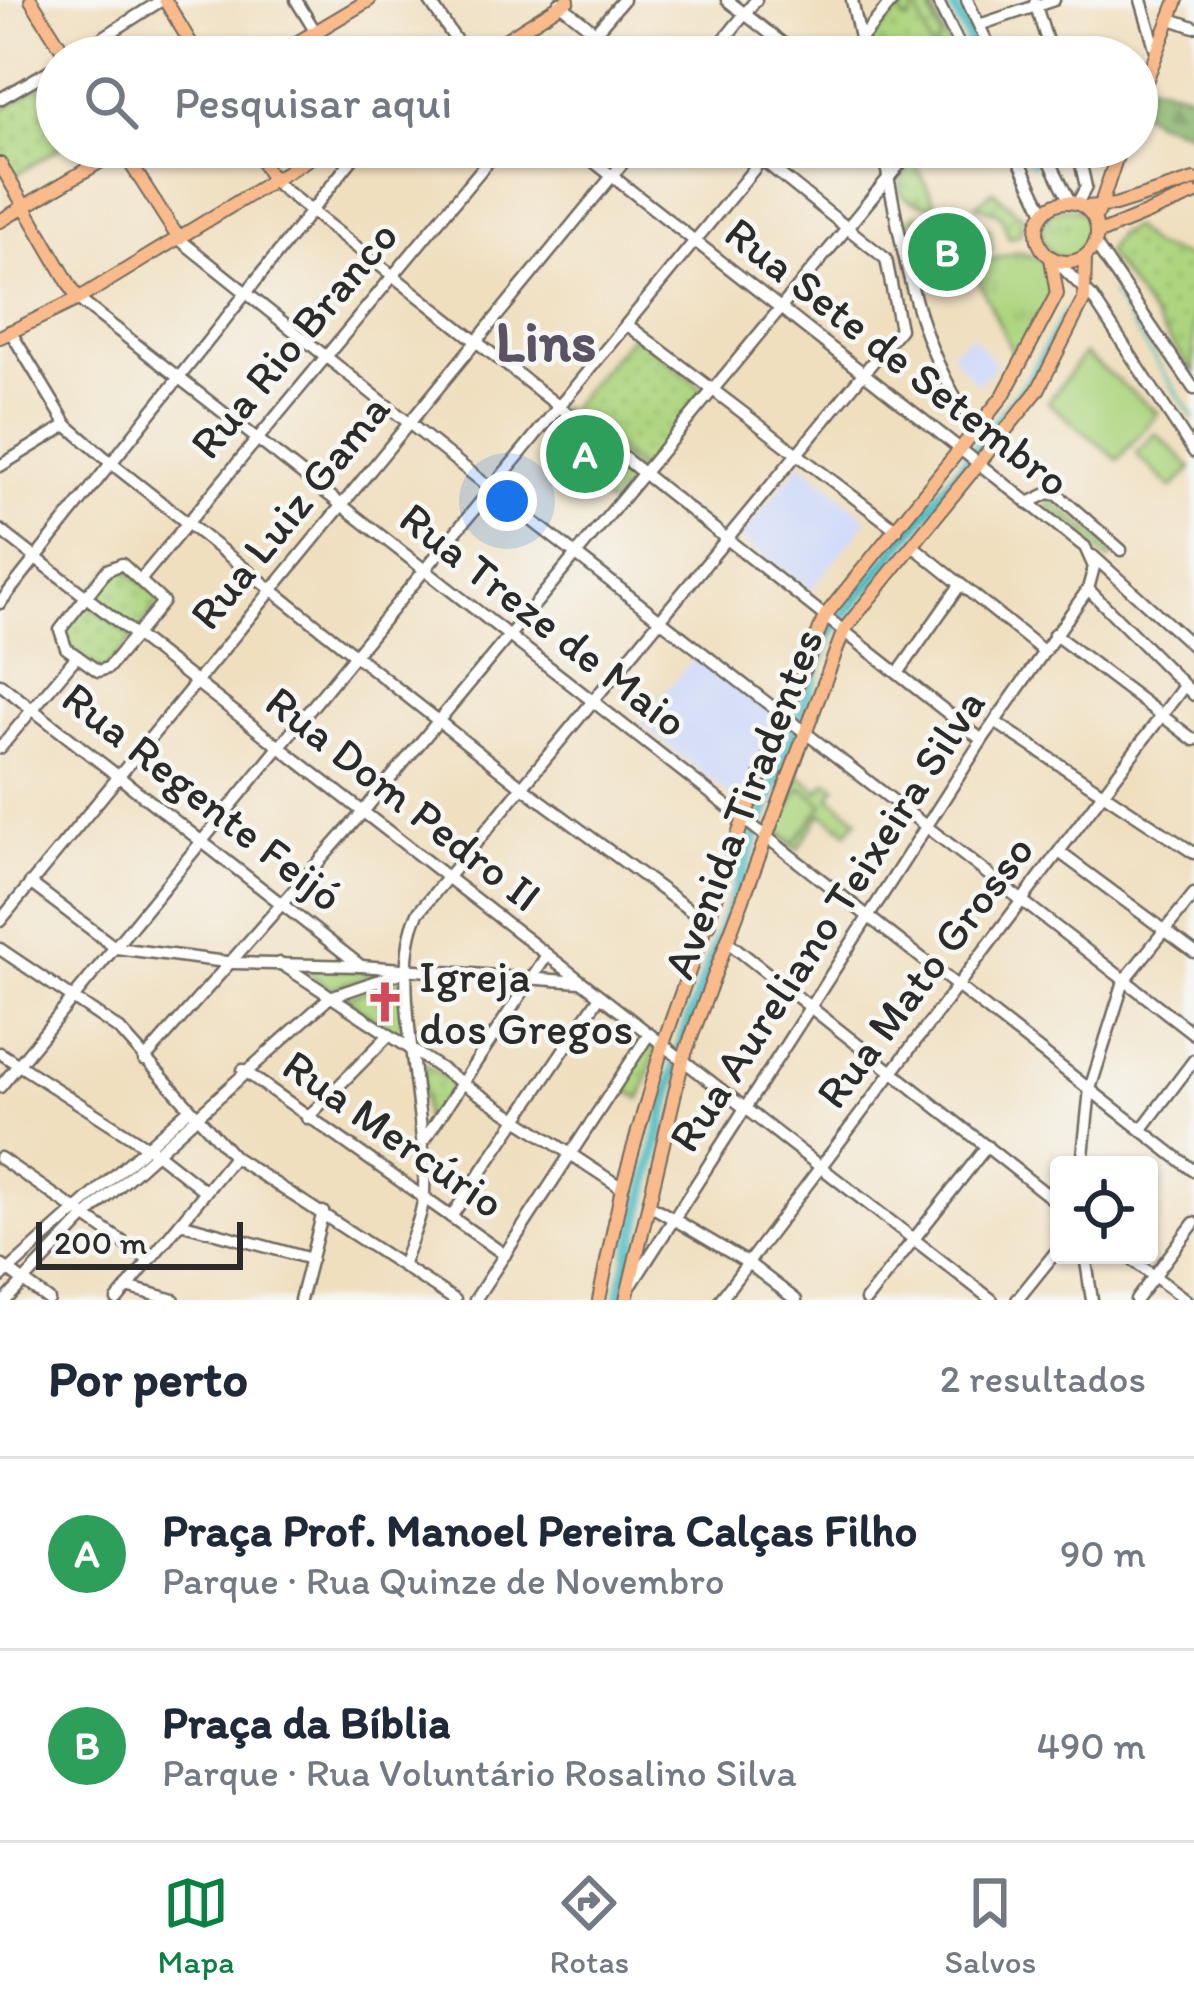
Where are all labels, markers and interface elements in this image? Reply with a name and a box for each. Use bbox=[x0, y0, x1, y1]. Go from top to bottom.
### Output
search box bbox=[36, 36, 1158, 168]
icon: search bbox=[78, 69, 144, 135]
text: Pesquisar aqui bbox=[174, 75, 452, 129]
street label: Rua Sete de Setembro bbox=[715, 205, 1081, 507]
pin: B bbox=[908, 207, 986, 297]
street label: Rua Rio Branco bbox=[178, 209, 408, 469]
district label: Lins bbox=[496, 307, 596, 375]
street label: Rua Luiz Gama bbox=[178, 382, 400, 640]
pin: A bbox=[546, 409, 624, 499]
your location bbox=[477, 471, 537, 531]
street label: Rua Treze de Maio bbox=[389, 490, 699, 748]
street label: Avenida Tiradentes bbox=[650, 620, 834, 986]
street label: Rua Regente Feijó bbox=[52, 670, 354, 922]
street label: Rua Dom Pedro II bbox=[255, 674, 553, 922]
street label: Rua Aureliano Teixeira Silva bbox=[656, 679, 996, 1161]
street label: Rua Mato Grosso bbox=[804, 824, 1044, 1118]
place label: Igreja dos Gregos bbox=[419, 949, 633, 1055]
church icon: Igreja dos Gregos bbox=[362, 979, 408, 1025]
street label: Rua Mercúrio bbox=[273, 1037, 515, 1229]
map controls bbox=[1050, 1156, 1158, 1264]
button: locate bbox=[1050, 1156, 1158, 1264]
scale bar bbox=[36, 1216, 243, 1269]
text: 200 m bbox=[54, 1223, 147, 1262]
text: Por perto bbox=[48, 1348, 248, 1409]
text: 2 resultados bbox=[940, 1355, 1146, 1402]
text: Praça Prof. Manoel Pereira Calças Filho bbox=[162, 1503, 917, 1557]
text: A bbox=[75, 1530, 99, 1577]
text: 90 m bbox=[1060, 1530, 1146, 1577]
text: Parque · Rua Quinze de Novembro bbox=[162, 1557, 725, 1604]
text: Praça da Bíblia bbox=[162, 1695, 450, 1749]
text: B bbox=[74, 1722, 100, 1769]
text: 490 m bbox=[1037, 1722, 1146, 1769]
text: Parque · Rua Voluntário Rosalino Silva bbox=[162, 1749, 797, 1796]
tab: Mapa bbox=[158, 1870, 234, 1981]
tab: Rotas bbox=[550, 1870, 629, 1981]
tab: Salvos bbox=[944, 1870, 1036, 1981]

